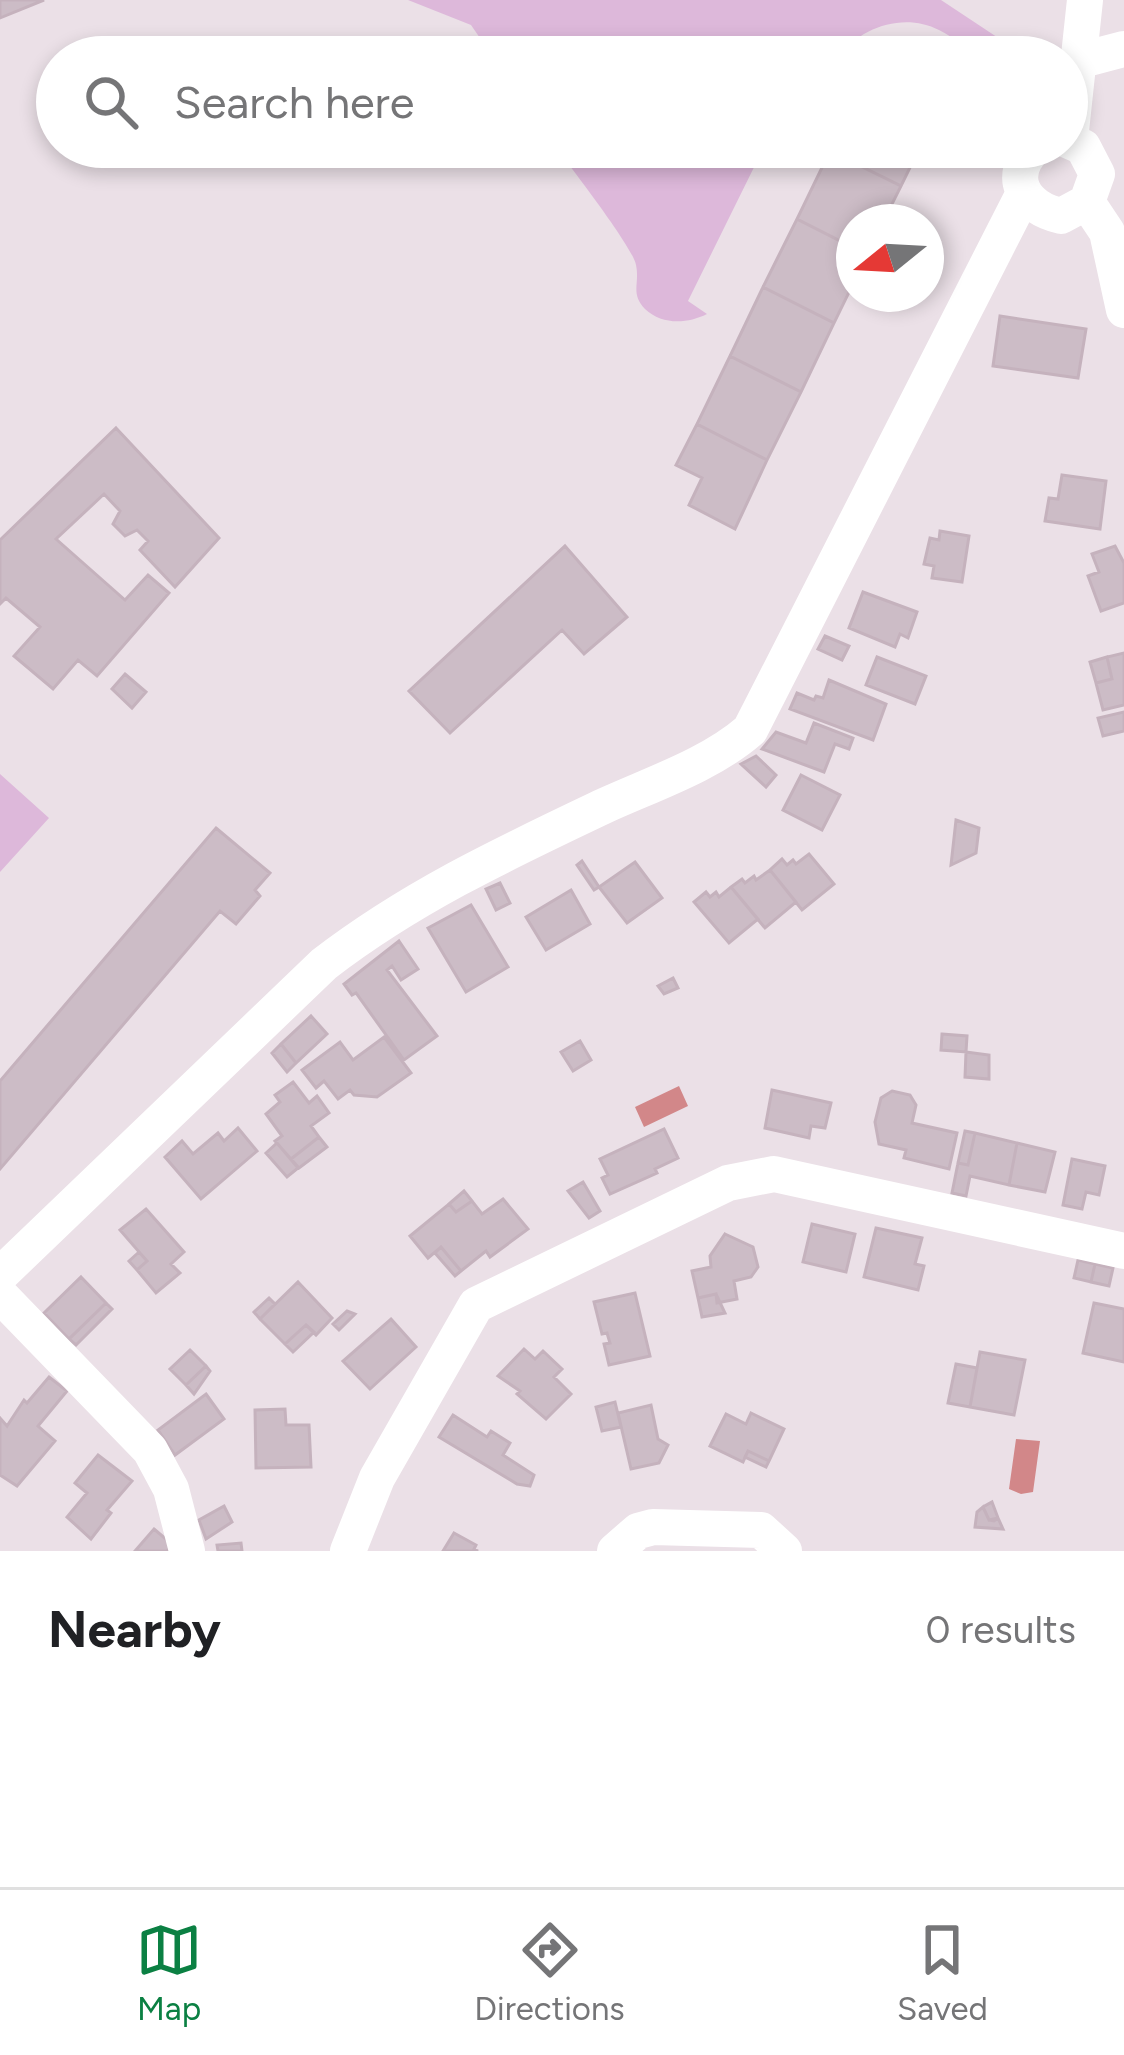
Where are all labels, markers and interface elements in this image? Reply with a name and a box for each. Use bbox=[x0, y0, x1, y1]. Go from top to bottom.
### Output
search box bbox=[36, 36, 1088, 168]
icon: search bbox=[78, 69, 144, 135]
text: Search here bbox=[174, 75, 414, 129]
north arrow bbox=[836, 204, 944, 312]
text: Nearby bbox=[48, 1599, 221, 1660]
text: 0 results bbox=[925, 1606, 1076, 1653]
tab: Map bbox=[136, 1917, 202, 2028]
tab: Directions bbox=[474, 1917, 625, 2028]
tab: Saved bbox=[897, 1917, 988, 2028]

